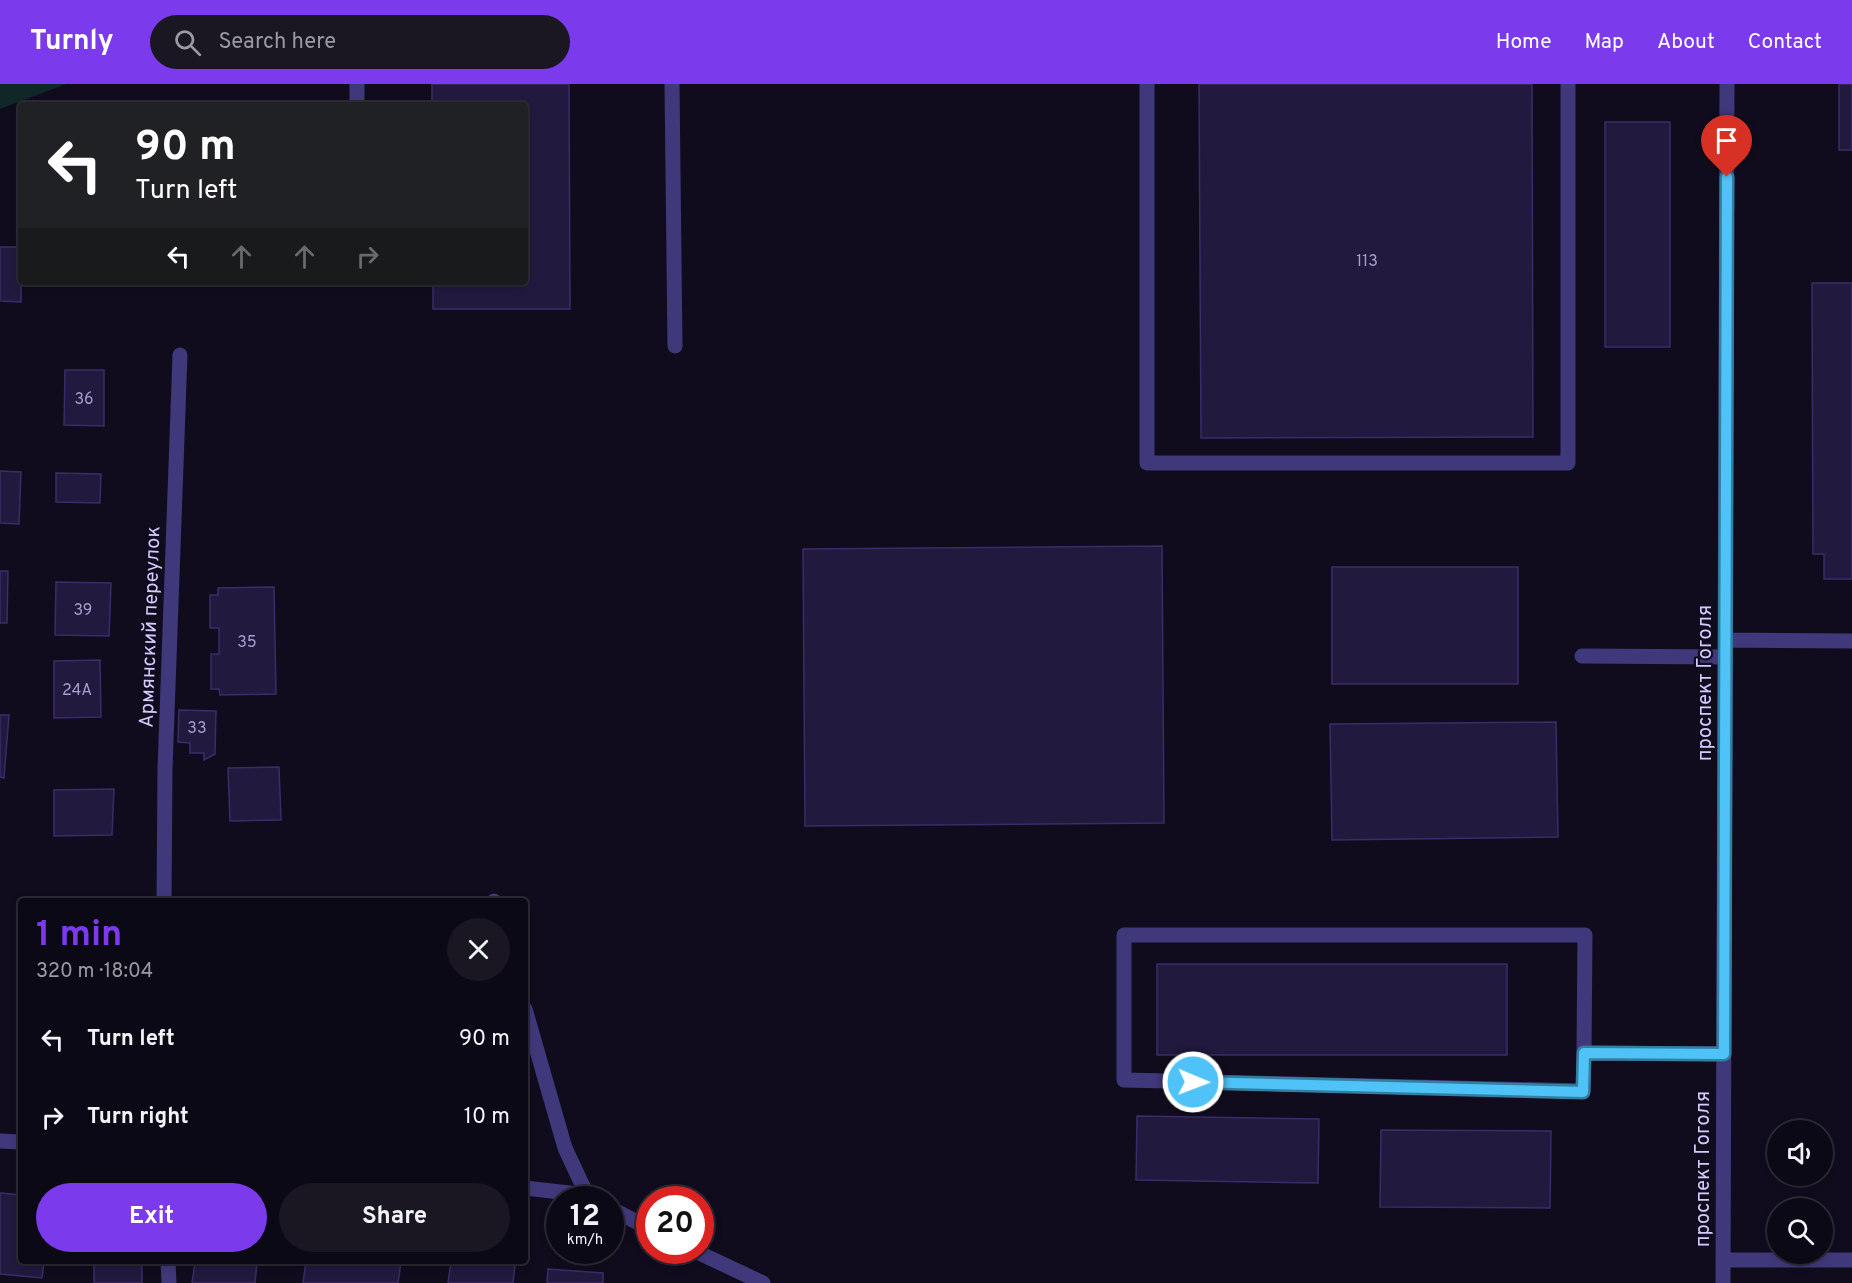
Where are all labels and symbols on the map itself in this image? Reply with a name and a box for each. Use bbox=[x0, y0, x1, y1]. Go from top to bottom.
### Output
pin bbox=[1701, 115, 1752, 177]
house number: 113 bbox=[1356, 252, 1378, 272]
house number: 36 bbox=[74, 390, 94, 410]
street label: Армянский переулок bbox=[134, 526, 168, 728]
house number: 39 bbox=[74, 601, 92, 621]
street label: проспект Гоголя bbox=[1693, 605, 1719, 761]
house number: 35 bbox=[237, 633, 257, 653]
house number: 24А bbox=[62, 681, 92, 701]
house number: 33 bbox=[187, 719, 207, 739]
position arrow bbox=[1161, 1050, 1225, 1114]
street label: проспект Гоголя bbox=[1691, 1091, 1717, 1247]
speed limit sign: 20 bbox=[636, 1186, 714, 1264]

